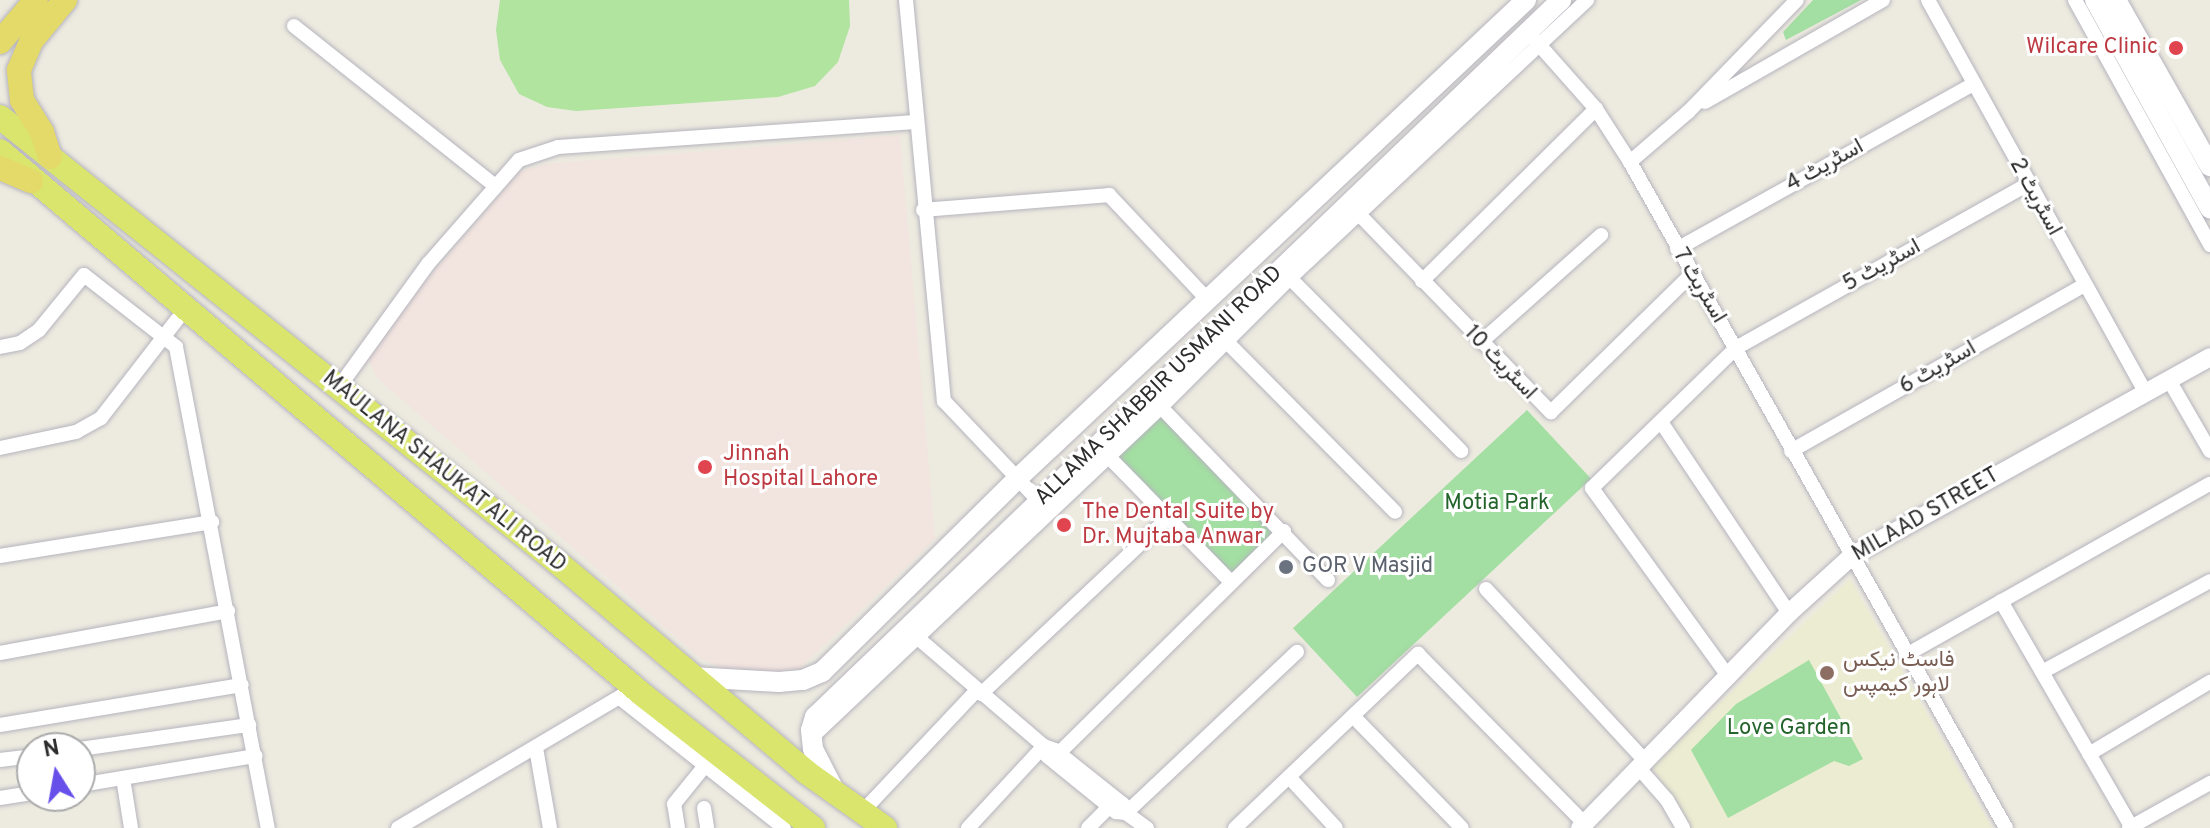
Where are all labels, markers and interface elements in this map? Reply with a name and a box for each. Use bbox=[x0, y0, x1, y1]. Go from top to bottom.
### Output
place label: Wilcare Clinic bbox=[2026, 35, 2158, 61]
marker: Wilcare Clinic bbox=[2165, 37, 2187, 59]
street label: اسٹریٹ 4 bbox=[1782, 134, 1868, 198]
street label: اسٹریٹ 2 bbox=[2003, 154, 2067, 240]
street label: اسٹریٹ 5 bbox=[1839, 234, 1925, 298]
street label: اسٹریٹ 7 bbox=[1666, 244, 1732, 328]
street label: ALLAMA SHABBIR USMANI ROAD bbox=[1029, 260, 1289, 512]
street label: اسٹریٹ 10 bbox=[1458, 320, 1542, 406]
street label: اسٹریٹ 6 bbox=[1895, 336, 1981, 400]
street label: MAULANA SHAUKAT ALI ROAD bbox=[316, 365, 572, 579]
place label: Jinnah Hospital Lahore bbox=[723, 441, 878, 492]
marker: Jinnah Hospital Lahore bbox=[694, 456, 716, 478]
street label: MILAAD STREET bbox=[1848, 462, 2004, 568]
park label: Motia Park bbox=[1444, 491, 1550, 517]
place label: The Dental Suite by Dr. Mujtaba Anwar bbox=[1082, 499, 1274, 550]
marker: The Dental Suite by Dr. Mujtaba Anwar bbox=[1053, 514, 1075, 536]
place label: GOR V Masjid bbox=[1302, 554, 1435, 580]
marker: GOR V Masjid bbox=[1277, 558, 1295, 576]
place label: فاسٹ نیکس لاہور کیمپس bbox=[1843, 647, 1954, 698]
marker: فاسٹ نیکس لاہور کیمپس bbox=[1818, 664, 1836, 682]
park label: Love Garden bbox=[1727, 716, 1851, 742]
north arrow bbox=[16, 732, 96, 812]
text: N bbox=[41, 735, 62, 765]

